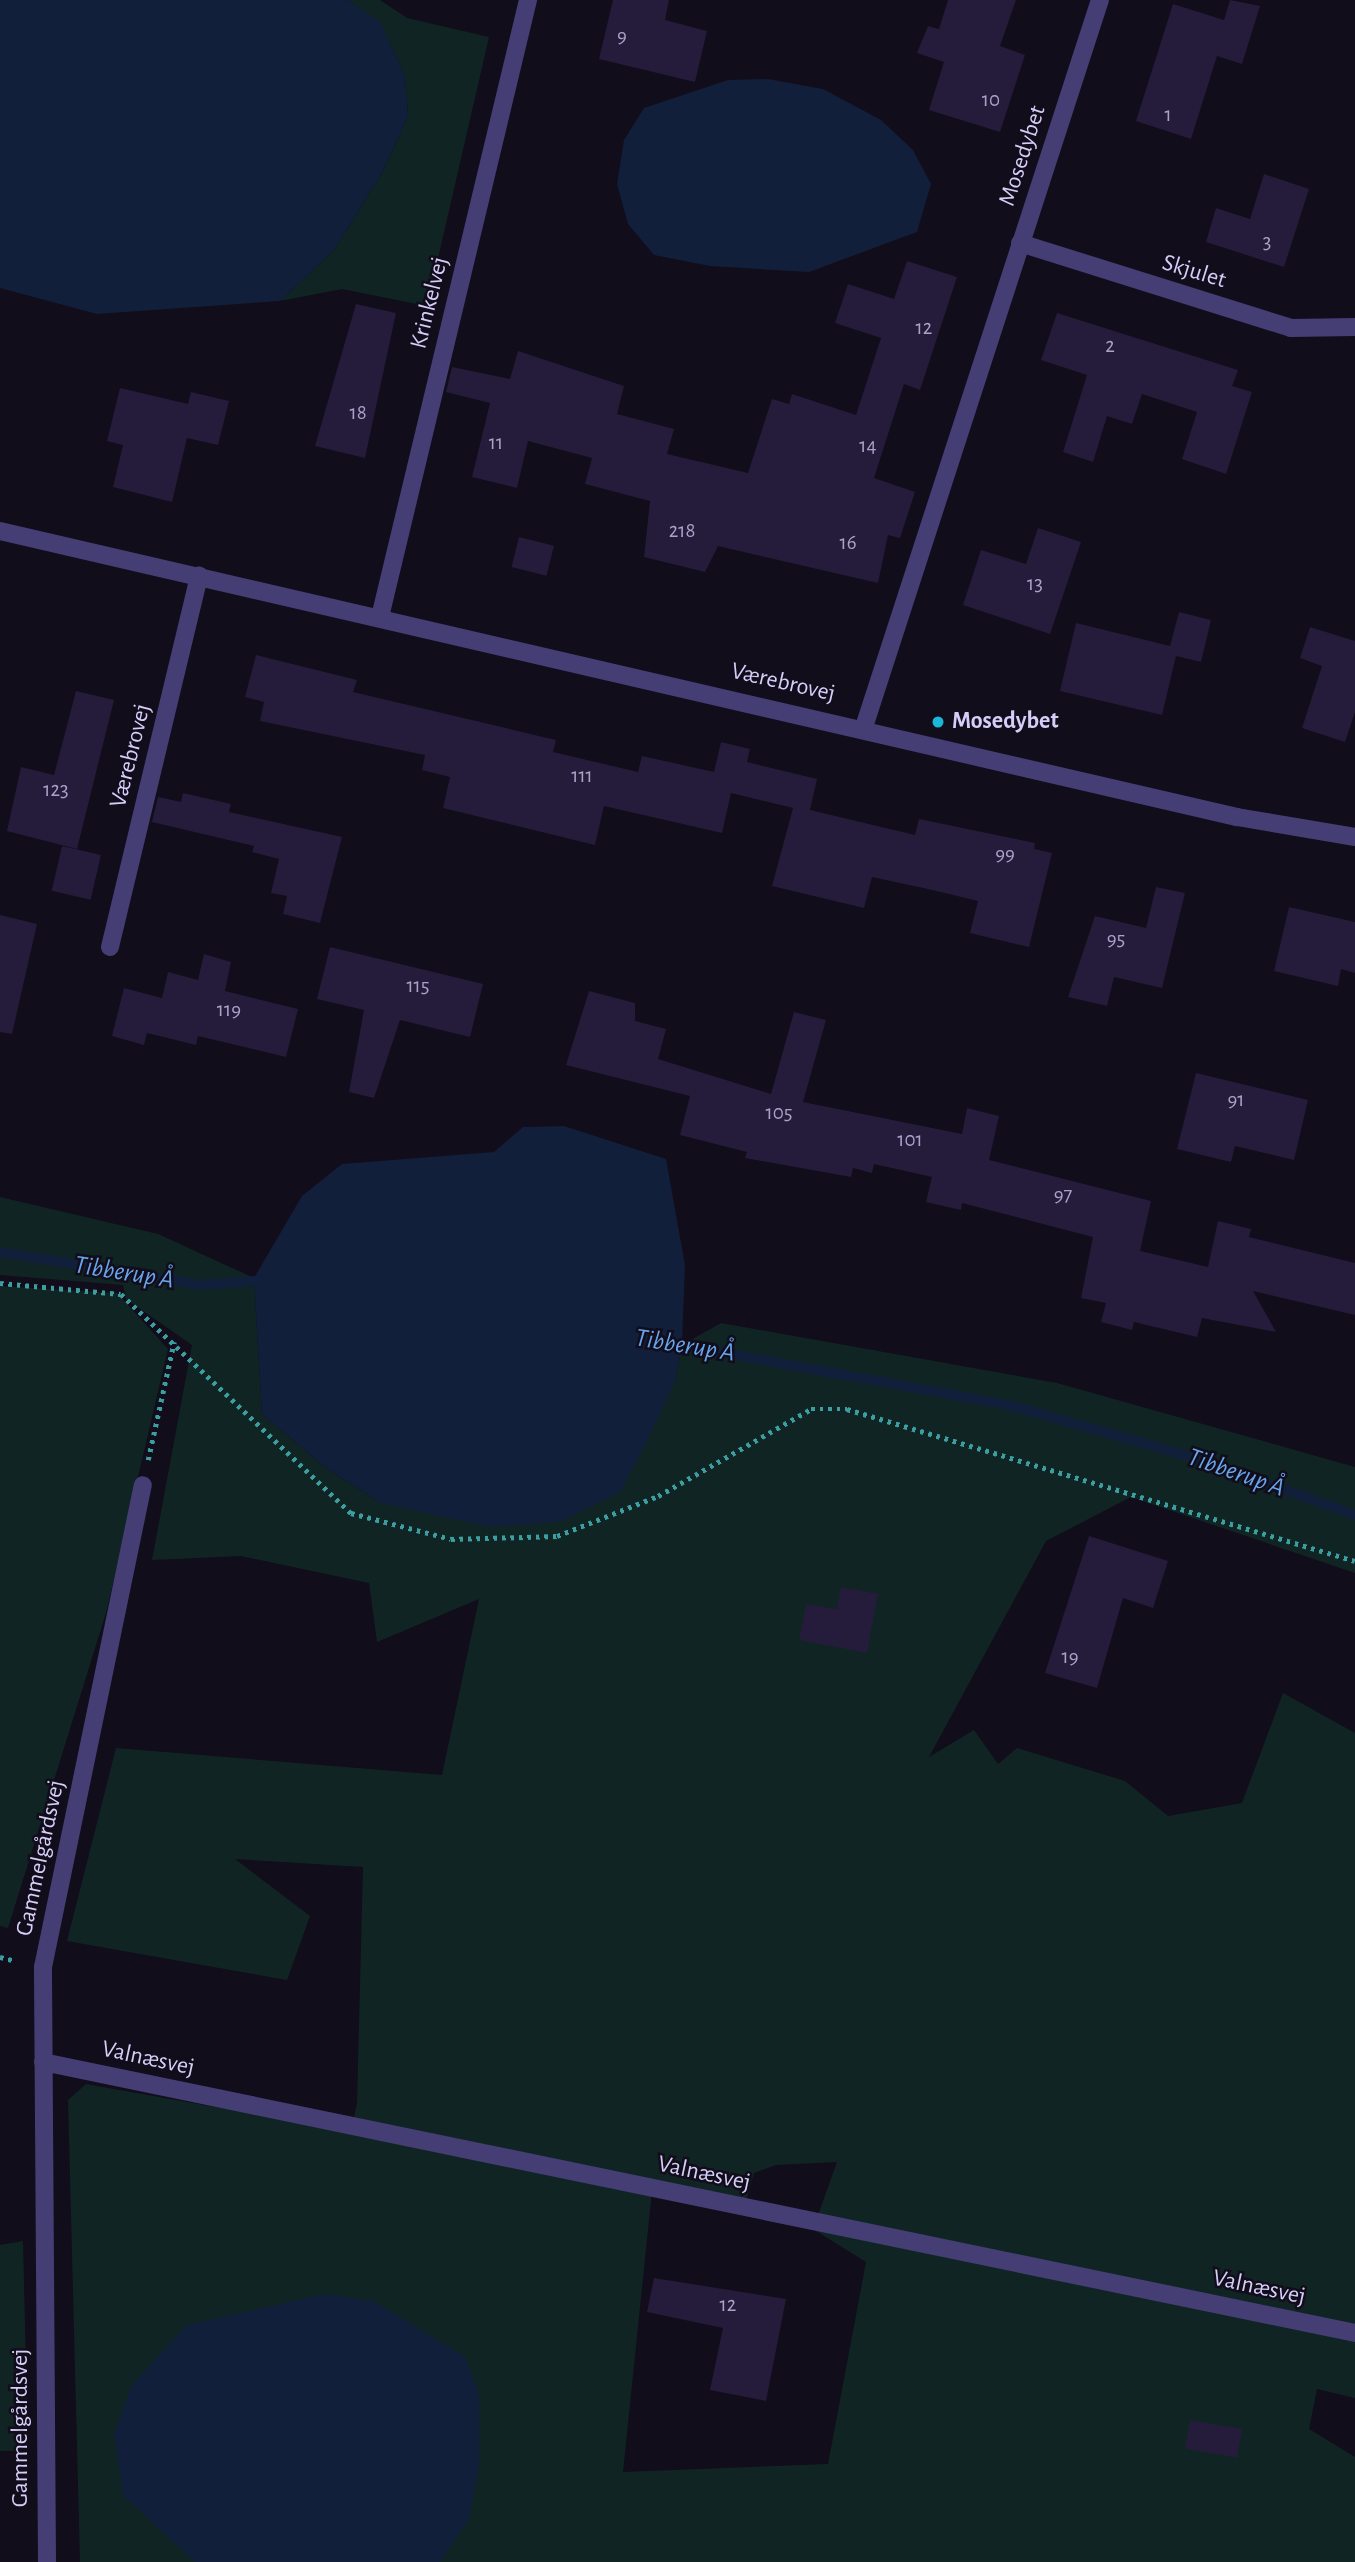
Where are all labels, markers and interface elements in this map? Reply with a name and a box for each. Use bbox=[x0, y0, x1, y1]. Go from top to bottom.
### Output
house number: 9 bbox=[617, 23, 627, 49]
house number: 10 bbox=[982, 87, 1000, 113]
street label: Mosedybet bbox=[993, 102, 1053, 210]
house number: 1 bbox=[1164, 102, 1172, 128]
house number: 3 bbox=[1263, 229, 1271, 255]
street label: Skjulet bbox=[1159, 249, 1229, 295]
street label: Krinkelvej bbox=[405, 254, 455, 352]
house number: 12 bbox=[916, 315, 932, 341]
house number: 2 bbox=[1105, 333, 1115, 359]
house number: 18 bbox=[349, 400, 367, 426]
house number: 11 bbox=[489, 430, 503, 456]
house number: 14 bbox=[859, 433, 877, 459]
house number: 218 bbox=[669, 518, 695, 544]
house number: 16 bbox=[839, 530, 857, 556]
house number: 13 bbox=[1027, 571, 1043, 597]
street label: Værebrovej bbox=[728, 657, 838, 709]
street label: Værebrovej bbox=[104, 701, 158, 811]
place label: Mosedybet bbox=[952, 708, 1058, 736]
marker: Mosedybet bbox=[930, 714, 946, 730]
house number: 111 bbox=[571, 763, 593, 789]
house number: 123 bbox=[43, 777, 69, 803]
house number: 99 bbox=[995, 841, 1015, 867]
house number: 95 bbox=[1107, 926, 1125, 952]
house number: 115 bbox=[406, 973, 430, 999]
house number: 119 bbox=[217, 997, 241, 1023]
house number: 91 bbox=[1227, 1087, 1245, 1113]
house number: 105 bbox=[765, 1100, 793, 1126]
house number: 101 bbox=[897, 1127, 923, 1153]
house number: 97 bbox=[1054, 1182, 1072, 1208]
water label: Tibberup Å bbox=[72, 1250, 176, 1296]
water label: Tibberup Å bbox=[633, 1323, 737, 1369]
water label: Tibberup Å bbox=[1183, 1442, 1289, 1504]
house number: 19 bbox=[1061, 1644, 1079, 1670]
street label: Gammelgårdsvej bbox=[10, 1777, 72, 1939]
street label: Valnæsvej bbox=[99, 2035, 197, 2083]
street label: Valnæsvej bbox=[655, 2150, 753, 2198]
street label: Valnæsvej bbox=[1210, 2264, 1308, 2312]
house number: 12 bbox=[720, 2292, 736, 2318]
street label: Gammelgårdsvej bbox=[7, 2349, 35, 2507]

